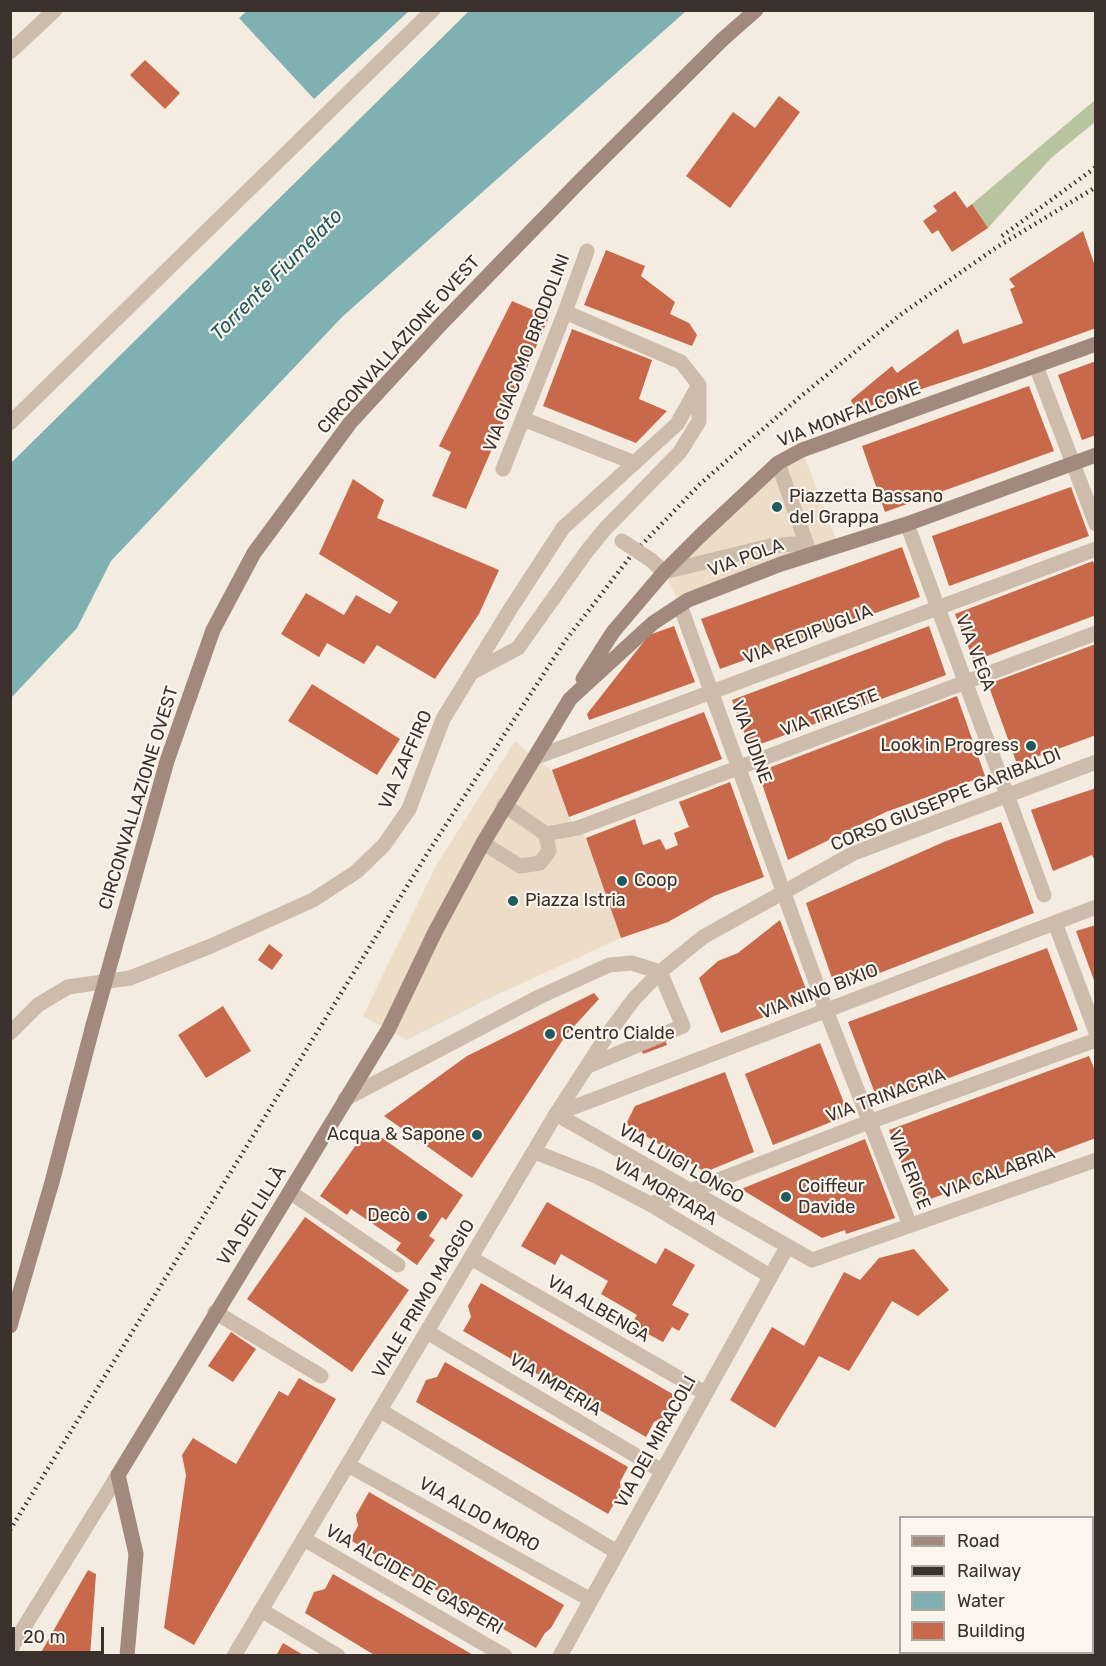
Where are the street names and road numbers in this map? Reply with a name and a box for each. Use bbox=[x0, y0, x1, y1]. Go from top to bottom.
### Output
street label: CIRCONVALLAZIONE OVEST bbox=[313, 251, 485, 439]
street label: VIA GIACOMO BRODOLINI bbox=[479, 251, 575, 455]
street label: VIA MONFALCONE bbox=[774, 378, 924, 452]
street label: VIA POLA bbox=[705, 534, 787, 582]
street label: VIA REDIPUGLIA bbox=[740, 600, 876, 670]
street label: VIA VEGA bbox=[951, 612, 999, 694]
street label: CIRCONVALLAZIONE OVEST bbox=[95, 684, 183, 912]
street label: VIA TRIESTE bbox=[778, 684, 882, 742]
street label: VIA UDINE bbox=[726, 698, 776, 786]
street label: VIA ZAFFIRO bbox=[375, 707, 437, 813]
street label: CORSO GIUSEPPE GARIBALDI bbox=[828, 744, 1064, 856]
street label: VIA NINO BIXIO bbox=[757, 959, 881, 1025]
street label: VIA TRINACRIA bbox=[823, 1064, 949, 1128]
street label: VIA LUIGI LONGO bbox=[614, 1119, 748, 1209]
street label: VIA ERICE bbox=[883, 1127, 935, 1213]
street label: VIA CALABRIA bbox=[938, 1142, 1058, 1204]
street label: VIA MORTARA bbox=[609, 1154, 721, 1230]
street label: VIA DEI LILLÀ bbox=[213, 1162, 291, 1270]
street label: VIALE PRIMO MAGGIO bbox=[368, 1216, 480, 1382]
street label: VIA ALBENGA bbox=[543, 1271, 653, 1347]
street label: VIA IMPERIA bbox=[505, 1349, 605, 1421]
street label: VIA DEI MIRACOLI bbox=[611, 1372, 701, 1512]
street label: VIA ALDO MORO bbox=[415, 1473, 543, 1557]
street label: VIA ALCIDE DE GASPERI bbox=[321, 1520, 507, 1640]

